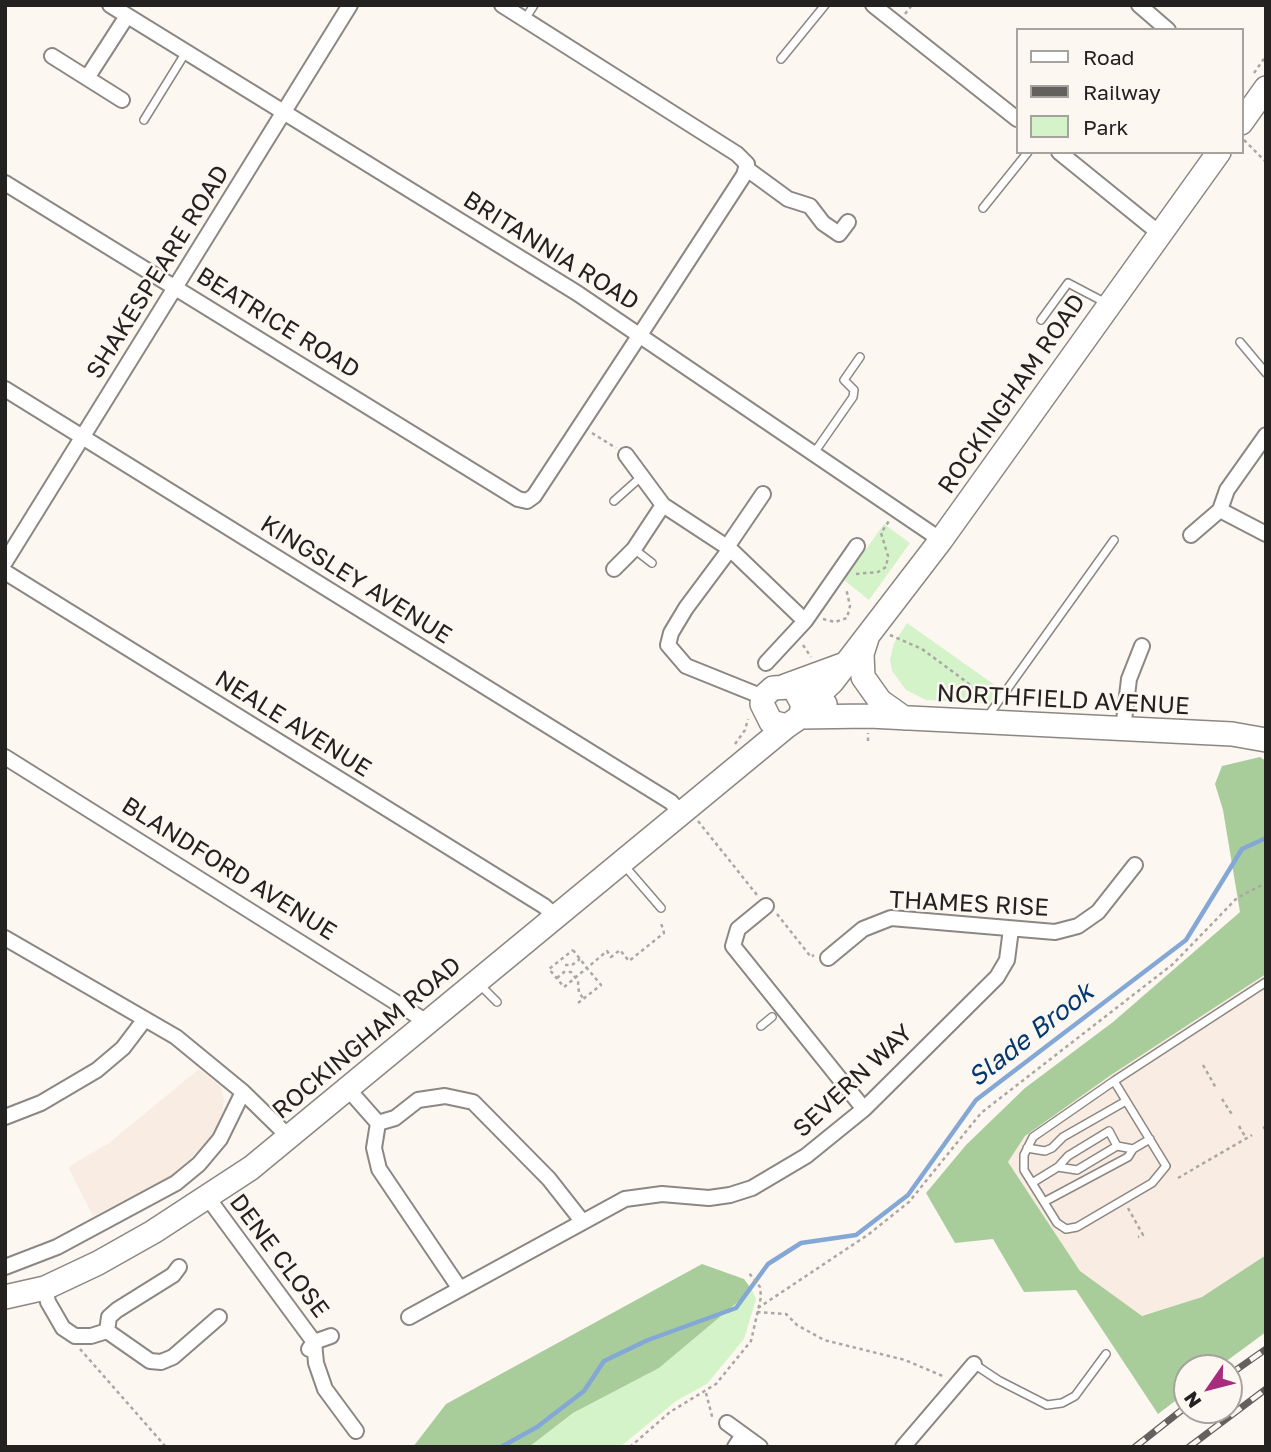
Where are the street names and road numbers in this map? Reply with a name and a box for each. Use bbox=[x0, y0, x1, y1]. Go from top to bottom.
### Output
street label: SHAKESPEARE ROAD bbox=[81, 160, 235, 384]
street label: BRITANNIA ROAD bbox=[458, 185, 644, 317]
street label: BEATRICE ROAD bbox=[191, 261, 365, 385]
street label: ROCKINGHAM ROAD bbox=[932, 289, 1092, 499]
street label: KINGSLEY AVENUE bbox=[255, 510, 457, 650]
street label: NEALE AVENUE bbox=[210, 665, 376, 783]
street label: NORTHFIELD AVENUE bbox=[936, 679, 1190, 721]
street label: BLANDFORD AVENUE bbox=[116, 791, 342, 947]
street label: THAMES RISE bbox=[889, 885, 1049, 923]
street label: ROCKINGHAM ROAD bbox=[267, 951, 467, 1125]
street label: SEVERN WAY bbox=[788, 1019, 918, 1143]
street label: DENE CLOSE bbox=[223, 1189, 335, 1323]

